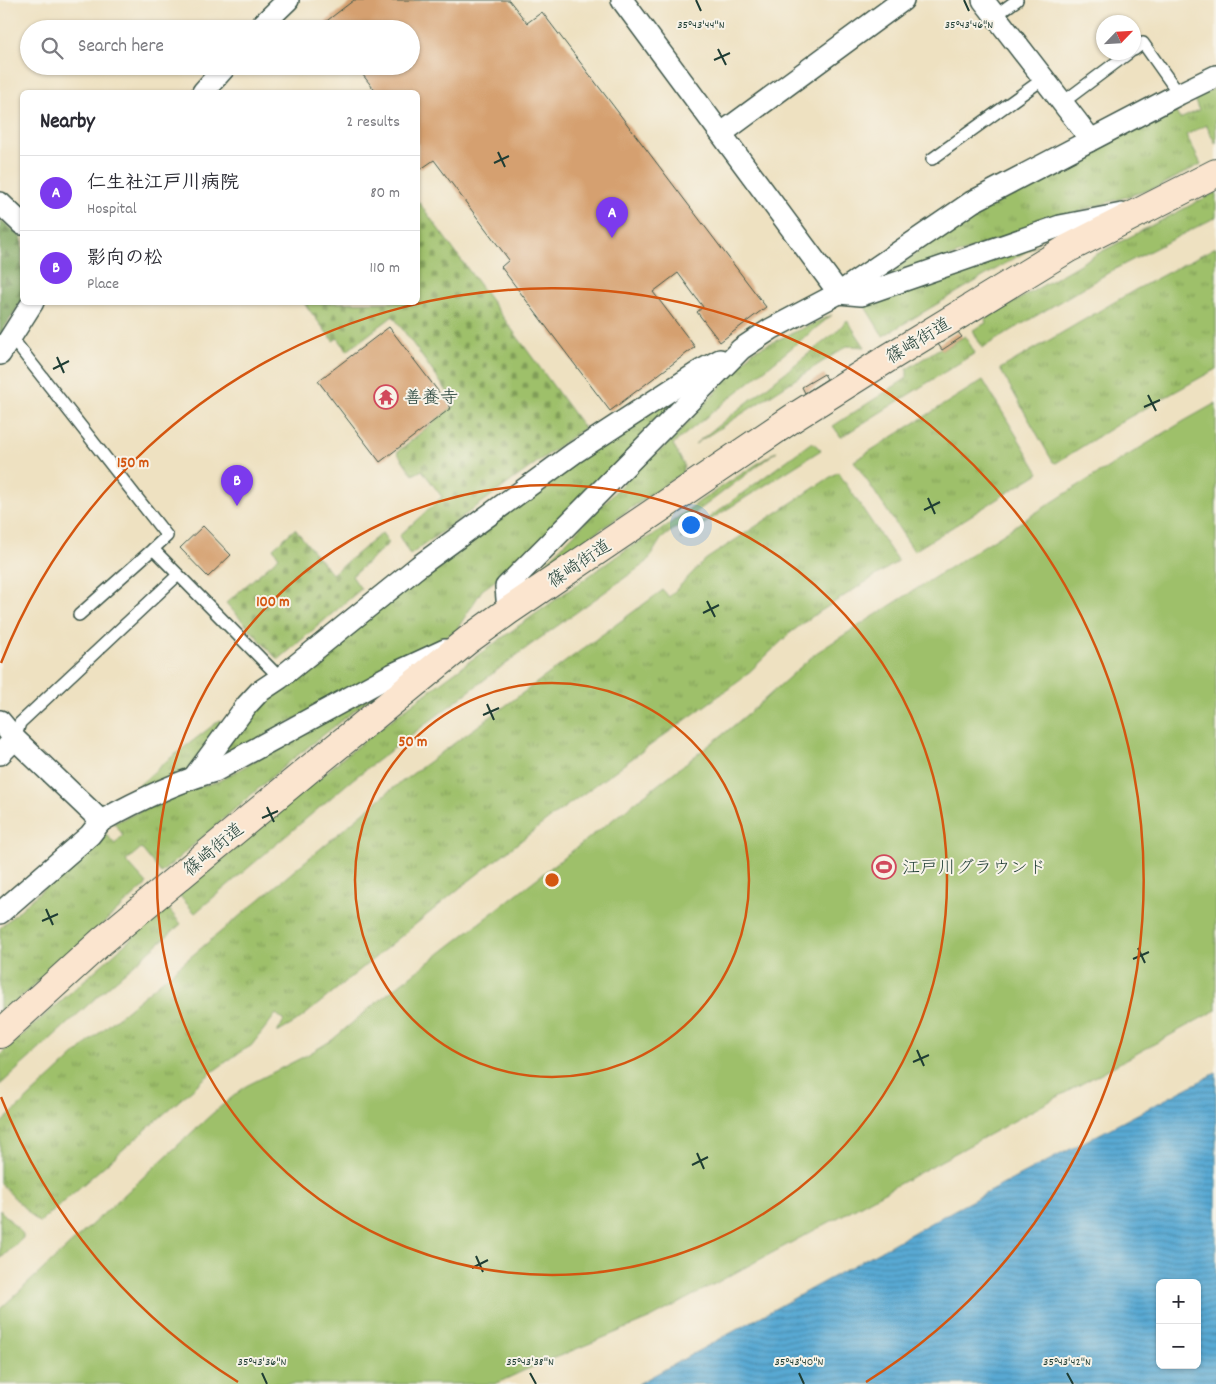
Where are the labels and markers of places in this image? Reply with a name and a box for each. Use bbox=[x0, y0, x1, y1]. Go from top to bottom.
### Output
pin: A bbox=[596, 197, 628, 238]
temple icon: 善養寺 bbox=[373, 384, 399, 410]
place label: 善養寺 bbox=[404, 387, 458, 412]
pin: B bbox=[221, 465, 253, 506]
sports icon: 江戸川グラウンド bbox=[871, 854, 897, 880]
place label: 江戸川グラウンド bbox=[902, 857, 1046, 882]
centre of rings bbox=[543, 871, 561, 889]

